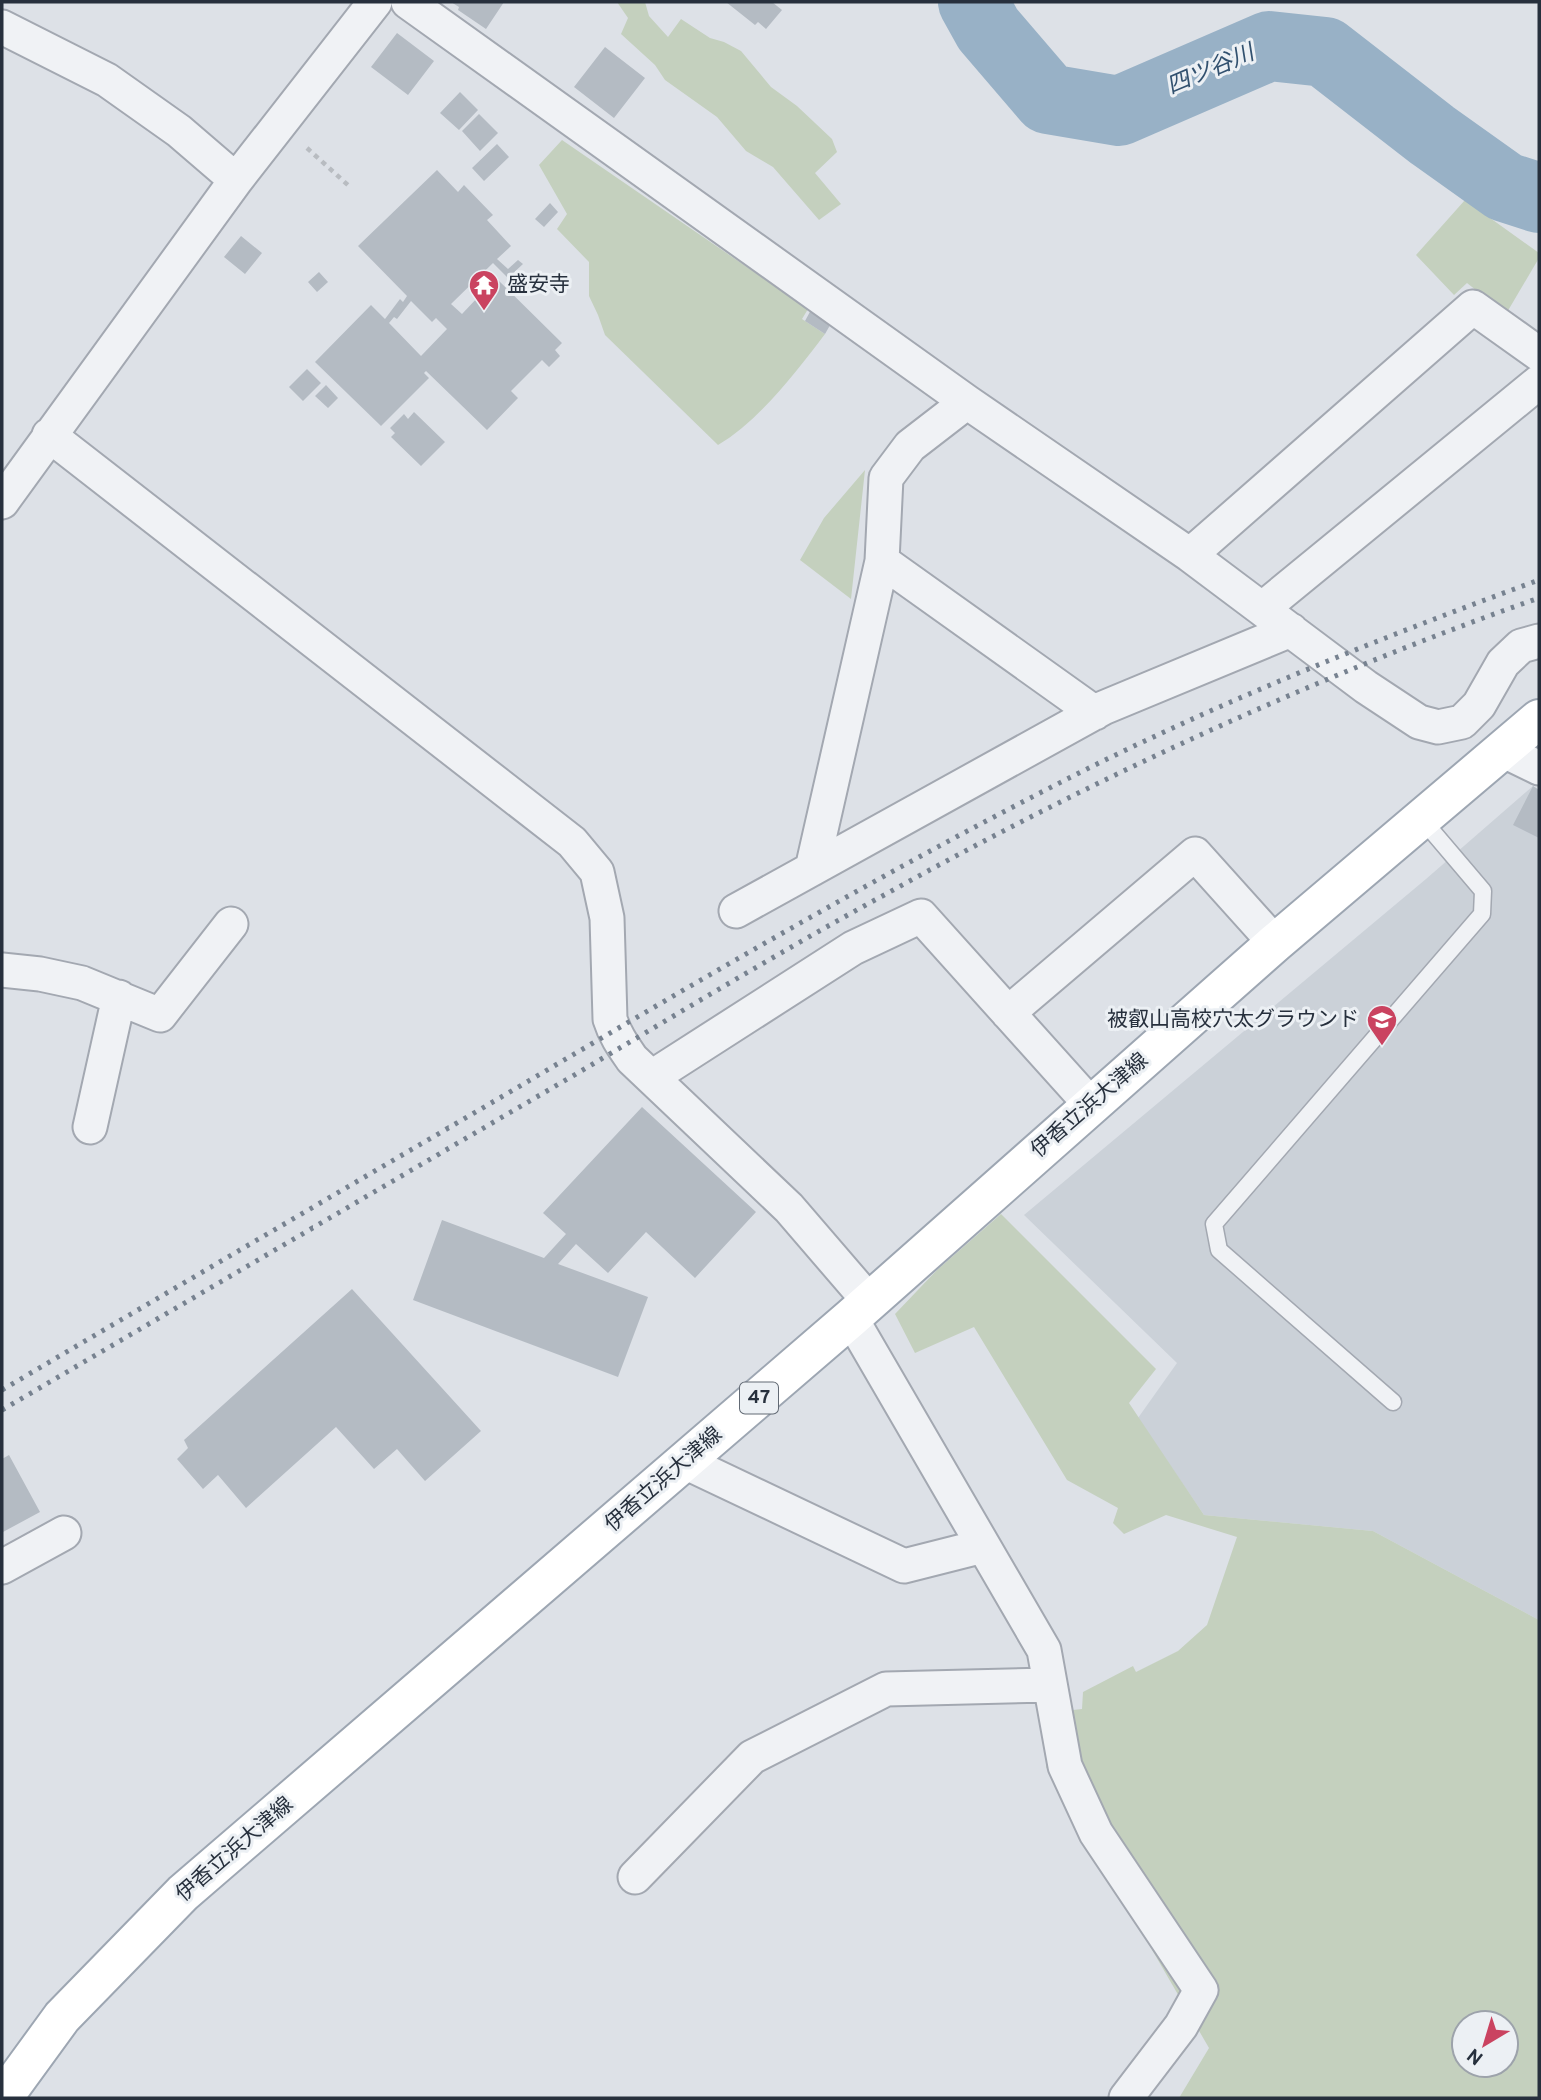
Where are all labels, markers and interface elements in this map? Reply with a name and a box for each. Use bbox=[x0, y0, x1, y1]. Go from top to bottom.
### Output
water label: 四ツ谷川 bbox=[1163, 39, 1262, 102]
temple icon: 盛安寺 bbox=[467, 268, 501, 312]
place label: 盛安寺 bbox=[507, 272, 570, 299]
school or university icon: 被叡山高校穴太グラウンド bbox=[1365, 1003, 1399, 1047]
place label: 被叡山高校穴太グラウンド bbox=[1107, 1007, 1359, 1034]
street label: 伊香立浜大津線 bbox=[1026, 1048, 1154, 1164]
road number: 47 bbox=[740, 1382, 778, 1414]
street label: 伊香立浜大津線 bbox=[600, 1422, 728, 1538]
street label: 伊香立浜大津線 bbox=[171, 1792, 299, 1908]
north arrow bbox=[1450, 2009, 1520, 2079]
text: N bbox=[1463, 2042, 1489, 2069]

